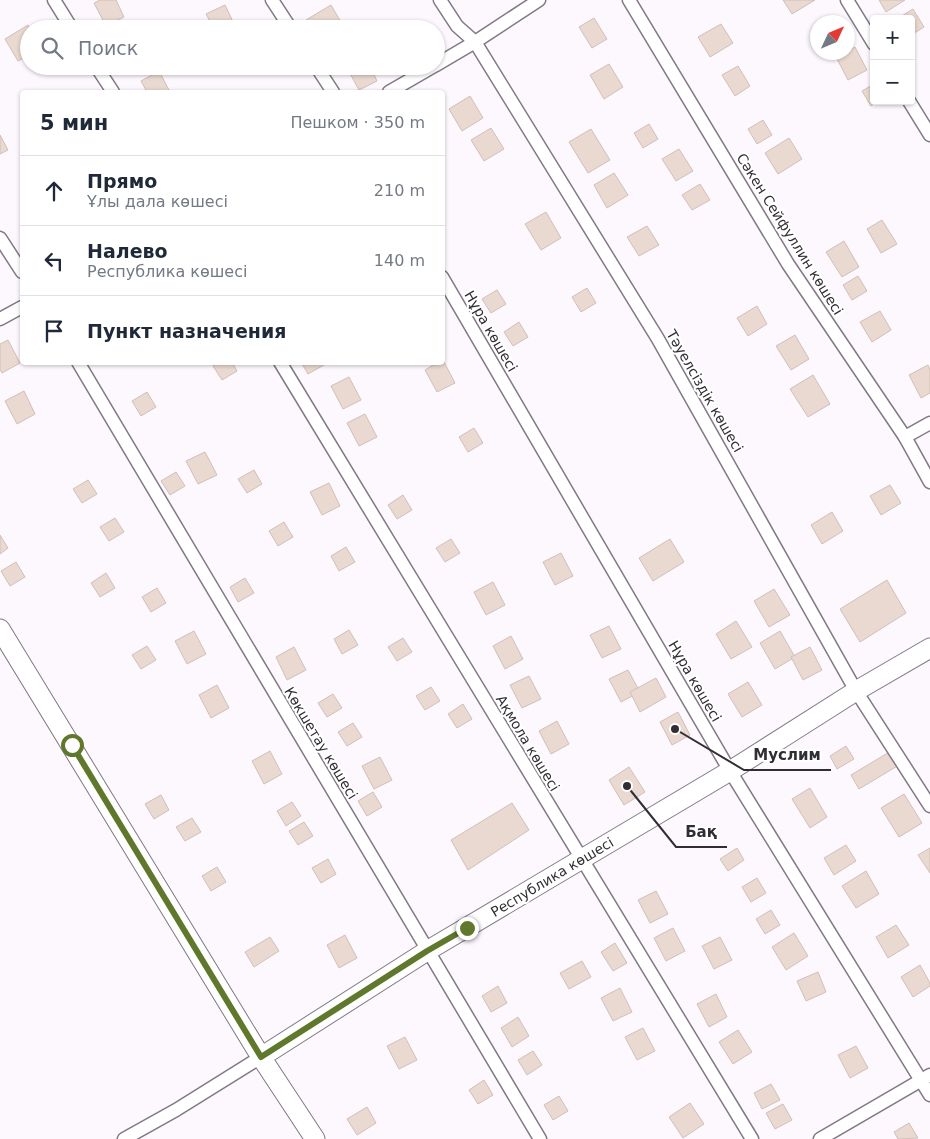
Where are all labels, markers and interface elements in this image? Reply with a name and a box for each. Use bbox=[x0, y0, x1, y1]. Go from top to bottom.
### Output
north arrow bbox=[810, 15, 855, 60]
map controls bbox=[870, 15, 915, 105]
button: + bbox=[870, 15, 915, 60]
search box bbox=[20, 20, 445, 75]
icon: search bbox=[38, 34, 66, 62]
text: Поиск bbox=[78, 37, 138, 59]
button: − bbox=[870, 60, 915, 105]
text: 5 мин bbox=[40, 111, 108, 135]
text: Пешком · 350 m bbox=[290, 113, 425, 132]
street label: Сәкен Сейфуллин көшесі bbox=[734, 150, 846, 318]
text: Прямо bbox=[87, 170, 157, 192]
icon: ahead bbox=[40, 177, 68, 205]
text: 210 m bbox=[374, 181, 425, 200]
text: Ұлы дала көшесі bbox=[87, 192, 228, 211]
text: Налево bbox=[87, 240, 168, 262]
icon: left bbox=[40, 247, 68, 275]
text: 140 m bbox=[374, 251, 425, 270]
text: Республика көшесі bbox=[87, 262, 247, 281]
street label: Нұра көшесі bbox=[461, 288, 521, 374]
icon: arrive bbox=[40, 317, 68, 345]
text: Пункт назначения bbox=[87, 320, 286, 342]
street label: Тәуелсіздік көшесі bbox=[663, 326, 747, 455]
street label: Нұра көшесі bbox=[665, 638, 725, 724]
street label: Көкшетау көшесі bbox=[281, 684, 361, 802]
street label: Ақмола көшесі bbox=[493, 692, 563, 794]
route start bbox=[61, 734, 84, 757]
callout: Муслим bbox=[744, 740, 831, 770]
text: Муслим bbox=[753, 746, 821, 764]
callout: Бақ bbox=[676, 817, 727, 847]
text: Бақ bbox=[685, 823, 717, 841]
street label: Республика көшесі bbox=[488, 834, 616, 920]
route end bbox=[456, 917, 479, 940]

